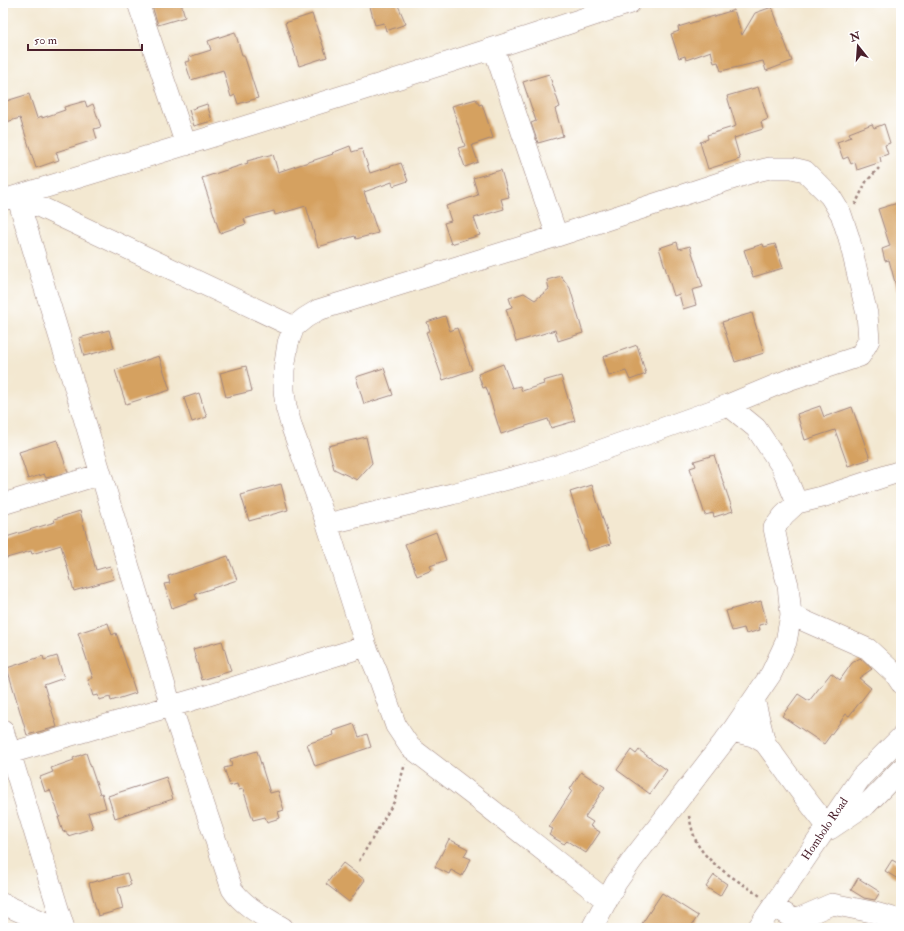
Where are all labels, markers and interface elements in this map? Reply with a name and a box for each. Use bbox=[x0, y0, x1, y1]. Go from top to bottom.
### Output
scale bar bbox=[28, 26, 142, 52]
north arrow bbox=[838, 26, 878, 66]
text: N bbox=[848, 29, 863, 45]
text: 50 m bbox=[34, 33, 58, 48]
street label: Hombolo Road bbox=[798, 795, 852, 863]

